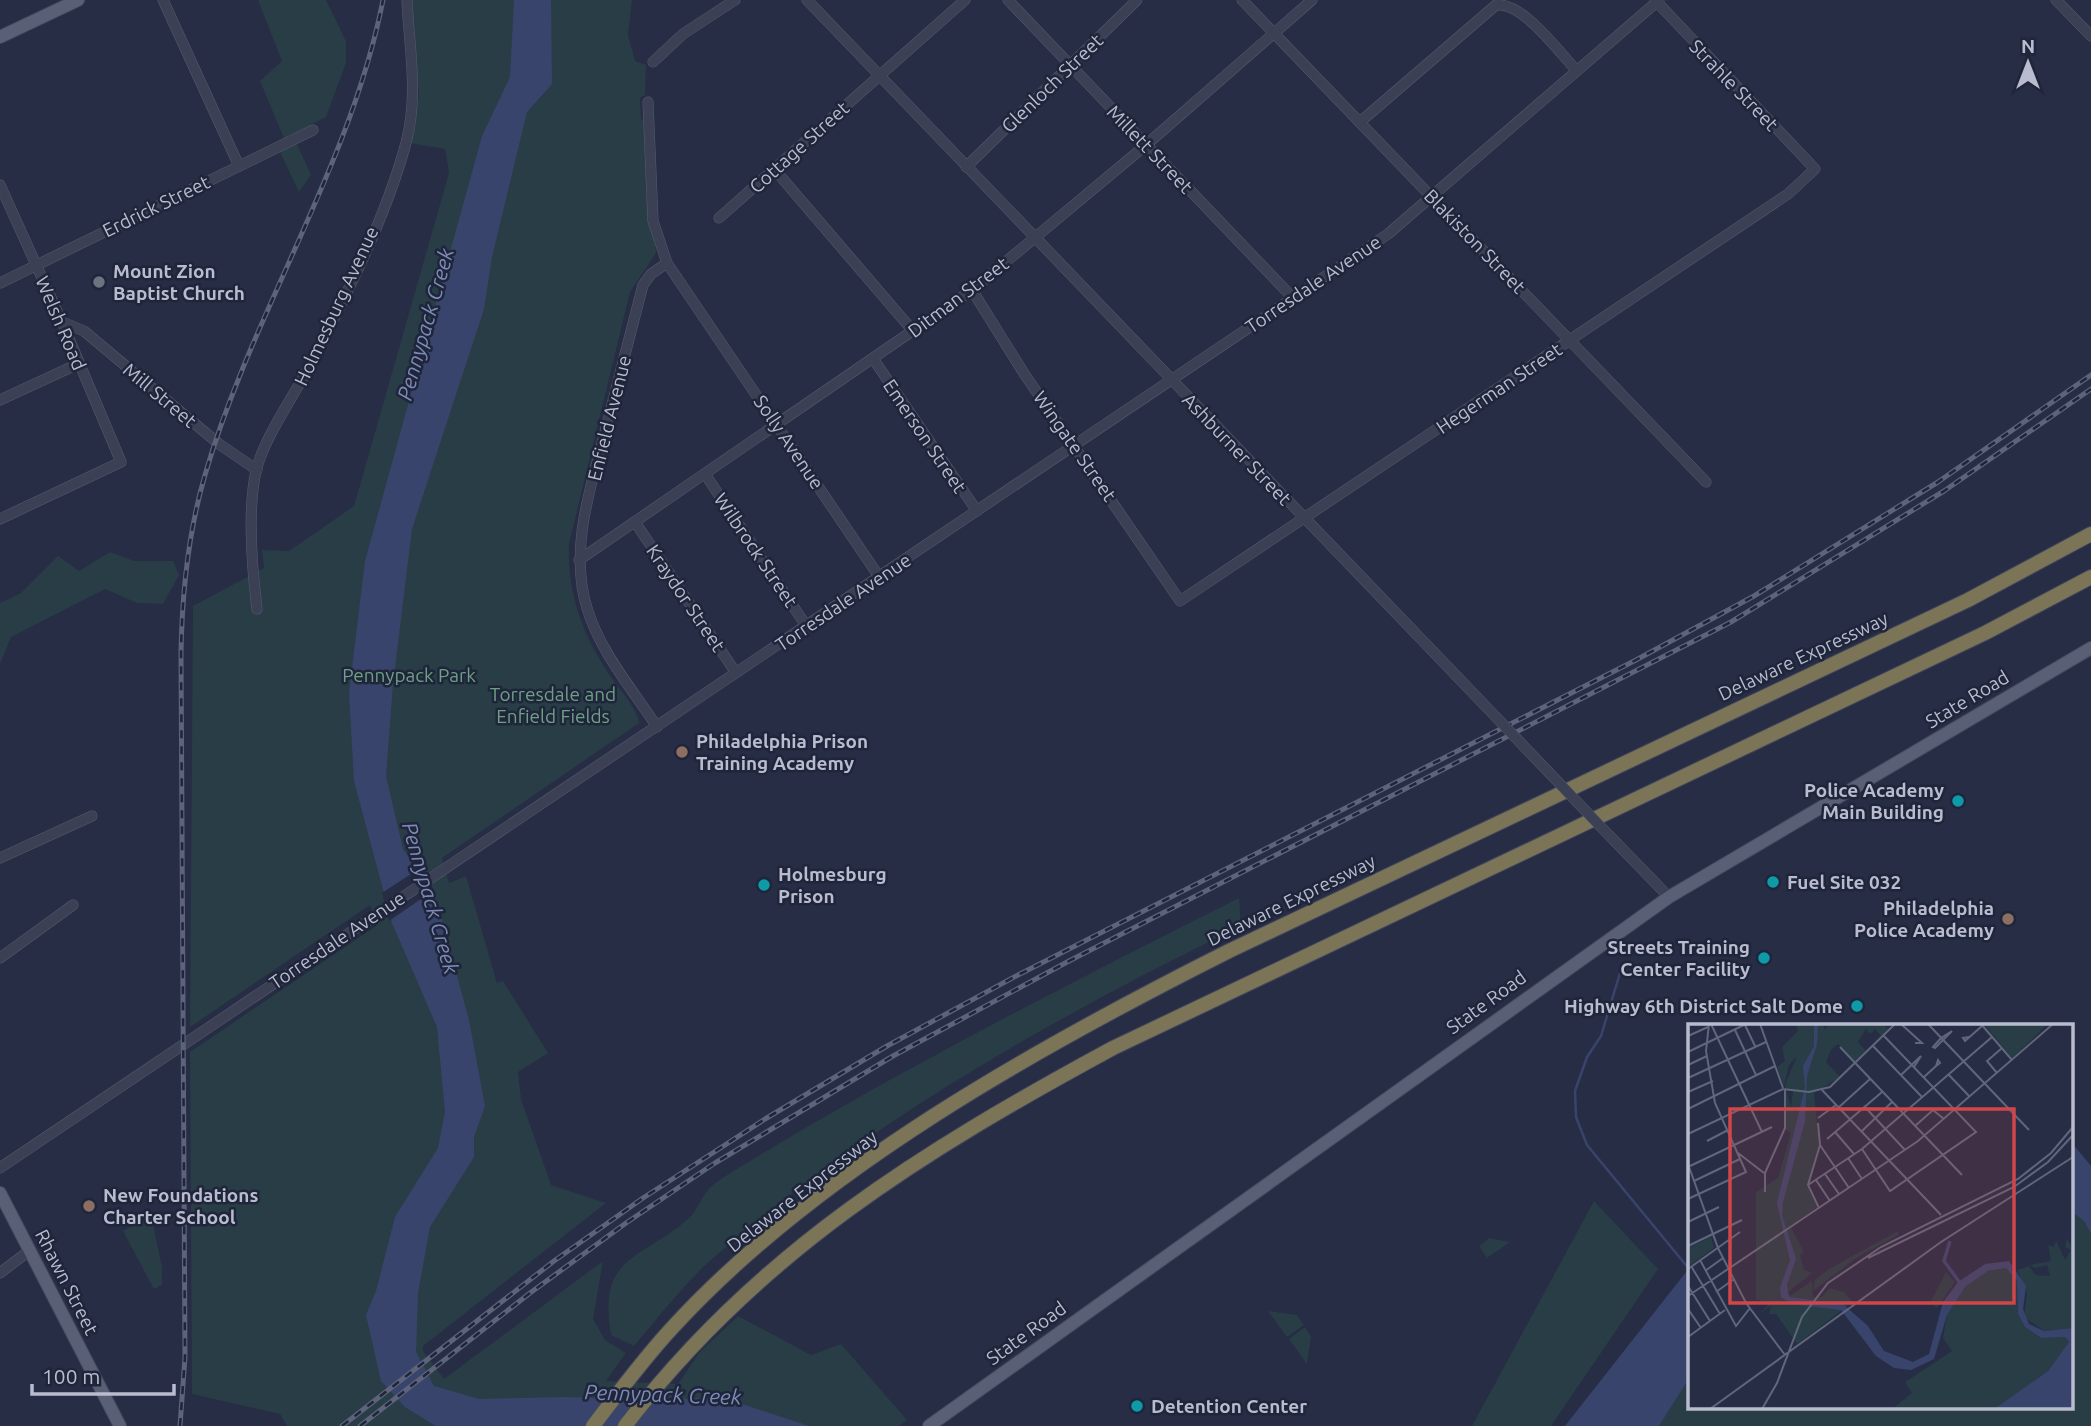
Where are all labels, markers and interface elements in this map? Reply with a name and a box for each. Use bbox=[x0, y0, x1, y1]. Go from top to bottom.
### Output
north arrow bbox=[1993, 28, 2063, 98]
street label: Glenloch Street bbox=[997, 29, 1108, 137]
street label: Strahle Street bbox=[1685, 35, 1783, 135]
text: N bbox=[2021, 35, 2035, 57]
street label: Cottage Street bbox=[745, 96, 854, 197]
street label: Millett Street bbox=[1103, 100, 1198, 198]
street label: Erdrick Street bbox=[99, 170, 214, 241]
street label: Blakiston Street bbox=[1420, 184, 1531, 298]
street label: Holmesburg Avenue bbox=[289, 223, 383, 389]
street label: Torresdale Avenue bbox=[1241, 231, 1385, 337]
water label: Pennypack Creek bbox=[392, 245, 458, 403]
street label: Ditman Street bbox=[903, 252, 1013, 342]
place label: Mount Zion Baptist Church bbox=[113, 260, 245, 304]
street label: Welsh Road bbox=[31, 273, 91, 373]
marker: Mount Zion Baptist Church bbox=[91, 274, 107, 290]
street label: Hegerman Street bbox=[1432, 338, 1566, 438]
street label: Enfield Avenue bbox=[583, 353, 635, 483]
street label: Mill Street bbox=[119, 358, 201, 432]
street label: Emerson Street bbox=[879, 375, 971, 497]
street label: Wingate Street bbox=[1029, 387, 1121, 506]
street label: Ashburner Street bbox=[1178, 389, 1296, 510]
street label: Solly Avenue bbox=[750, 391, 828, 493]
street label: Wilbrock Street bbox=[710, 489, 803, 612]
street label: Kraydor Street bbox=[642, 540, 730, 656]
street label: Torresdale Avenue bbox=[771, 549, 915, 655]
street label: Delaware Expressway bbox=[1715, 607, 1891, 705]
park label: Pennypack Park bbox=[342, 664, 476, 686]
street label: State Road bbox=[1921, 666, 2013, 732]
park label: Torresdale and Enfield Fields bbox=[490, 683, 616, 727]
place label: Philadelphia Prison Training Academy bbox=[696, 730, 868, 774]
marker: Philadelphia Prison Training Academy bbox=[674, 744, 690, 760]
place label: Police Academy Main Building bbox=[1804, 779, 1944, 823]
marker: Police Academy Main Building bbox=[1950, 793, 1966, 809]
water label: Pennypack Creek bbox=[398, 819, 464, 977]
street label: Delaware Expressway bbox=[1203, 850, 1379, 950]
place label: Holmesburg Prison bbox=[778, 863, 887, 907]
place label: Fuel Site 032 bbox=[1787, 871, 1901, 893]
marker: Fuel Site 032 bbox=[1765, 874, 1781, 890]
marker: Holmesburg Prison bbox=[756, 877, 772, 893]
street label: Torresdale Avenue bbox=[265, 887, 409, 993]
place label: Philadelphia Police Academy bbox=[1854, 897, 1994, 941]
marker: Philadelphia Police Academy bbox=[2000, 911, 2016, 927]
place label: Streets Training Center Facility bbox=[1608, 936, 1750, 980]
marker: Streets Training Center Facility bbox=[1756, 950, 1772, 966]
street label: State Road bbox=[1442, 966, 1530, 1038]
place label: Highway 6th District Salt Dome bbox=[1564, 995, 1843, 1017]
marker: Highway 6th District Salt Dome bbox=[1849, 998, 1865, 1014]
inset map bbox=[1688, 1024, 2074, 1408]
street label: Delaware Expressway bbox=[723, 1126, 881, 1256]
place label: New Foundations Charter School bbox=[103, 1184, 258, 1228]
marker: New Foundations Charter School bbox=[81, 1198, 97, 1214]
street label: Rhawn Street bbox=[31, 1226, 103, 1339]
street label: State Road bbox=[982, 1297, 1070, 1369]
scale bar bbox=[32, 1352, 173, 1396]
text: 100 m bbox=[42, 1364, 100, 1388]
water label: Pennypack Creek bbox=[584, 1379, 742, 1409]
place label: Detention Center bbox=[1151, 1395, 1307, 1417]
marker: Detention Center bbox=[1129, 1398, 1145, 1414]

